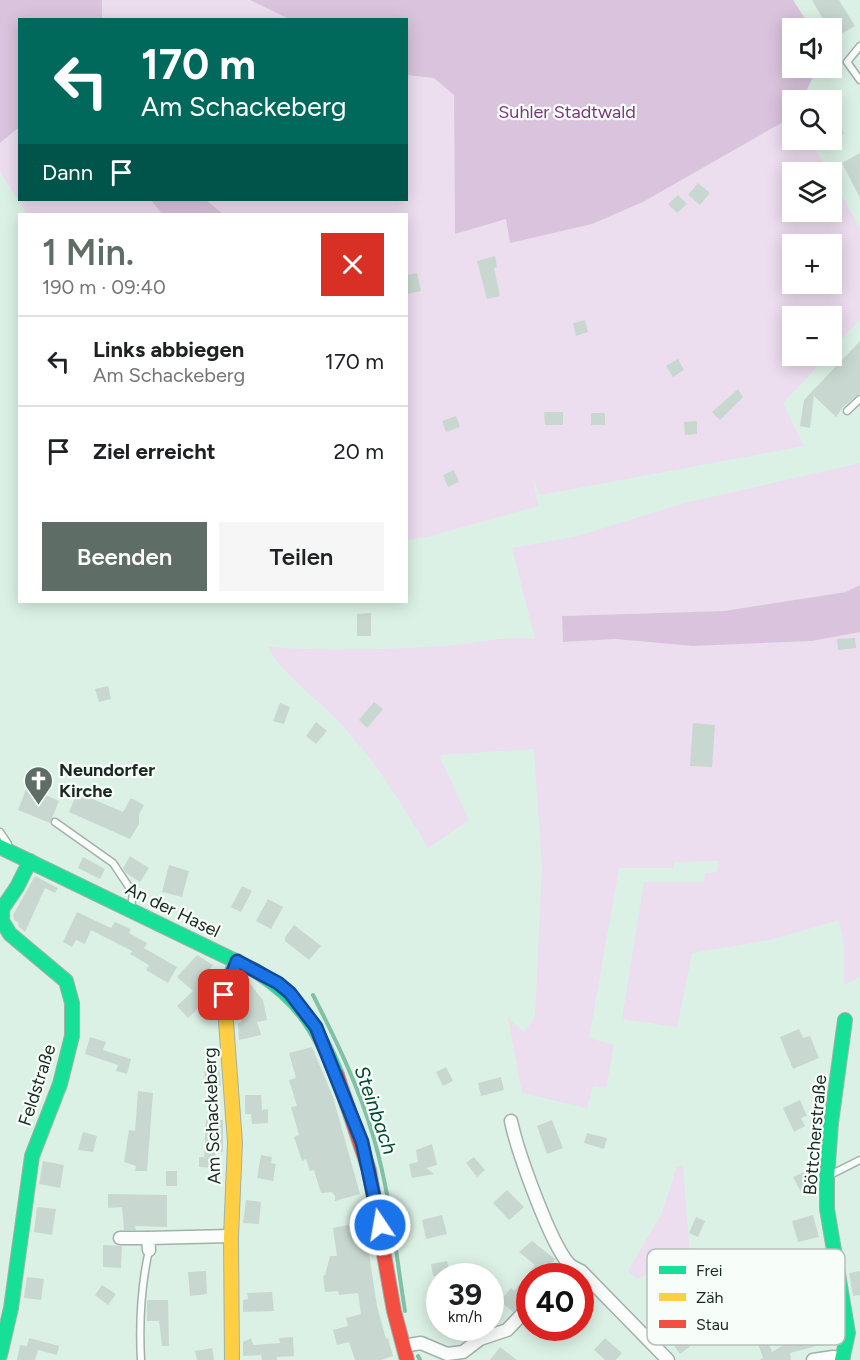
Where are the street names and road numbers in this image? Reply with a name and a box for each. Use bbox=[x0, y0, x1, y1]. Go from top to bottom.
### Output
street label: An der Hasel bbox=[122, 878, 224, 942]
street label: Feldstraße bbox=[13, 1041, 61, 1129]
street label: Am Schackeberg bbox=[199, 1047, 225, 1185]
street label: Böttcherstraße bbox=[799, 1074, 831, 1196]

